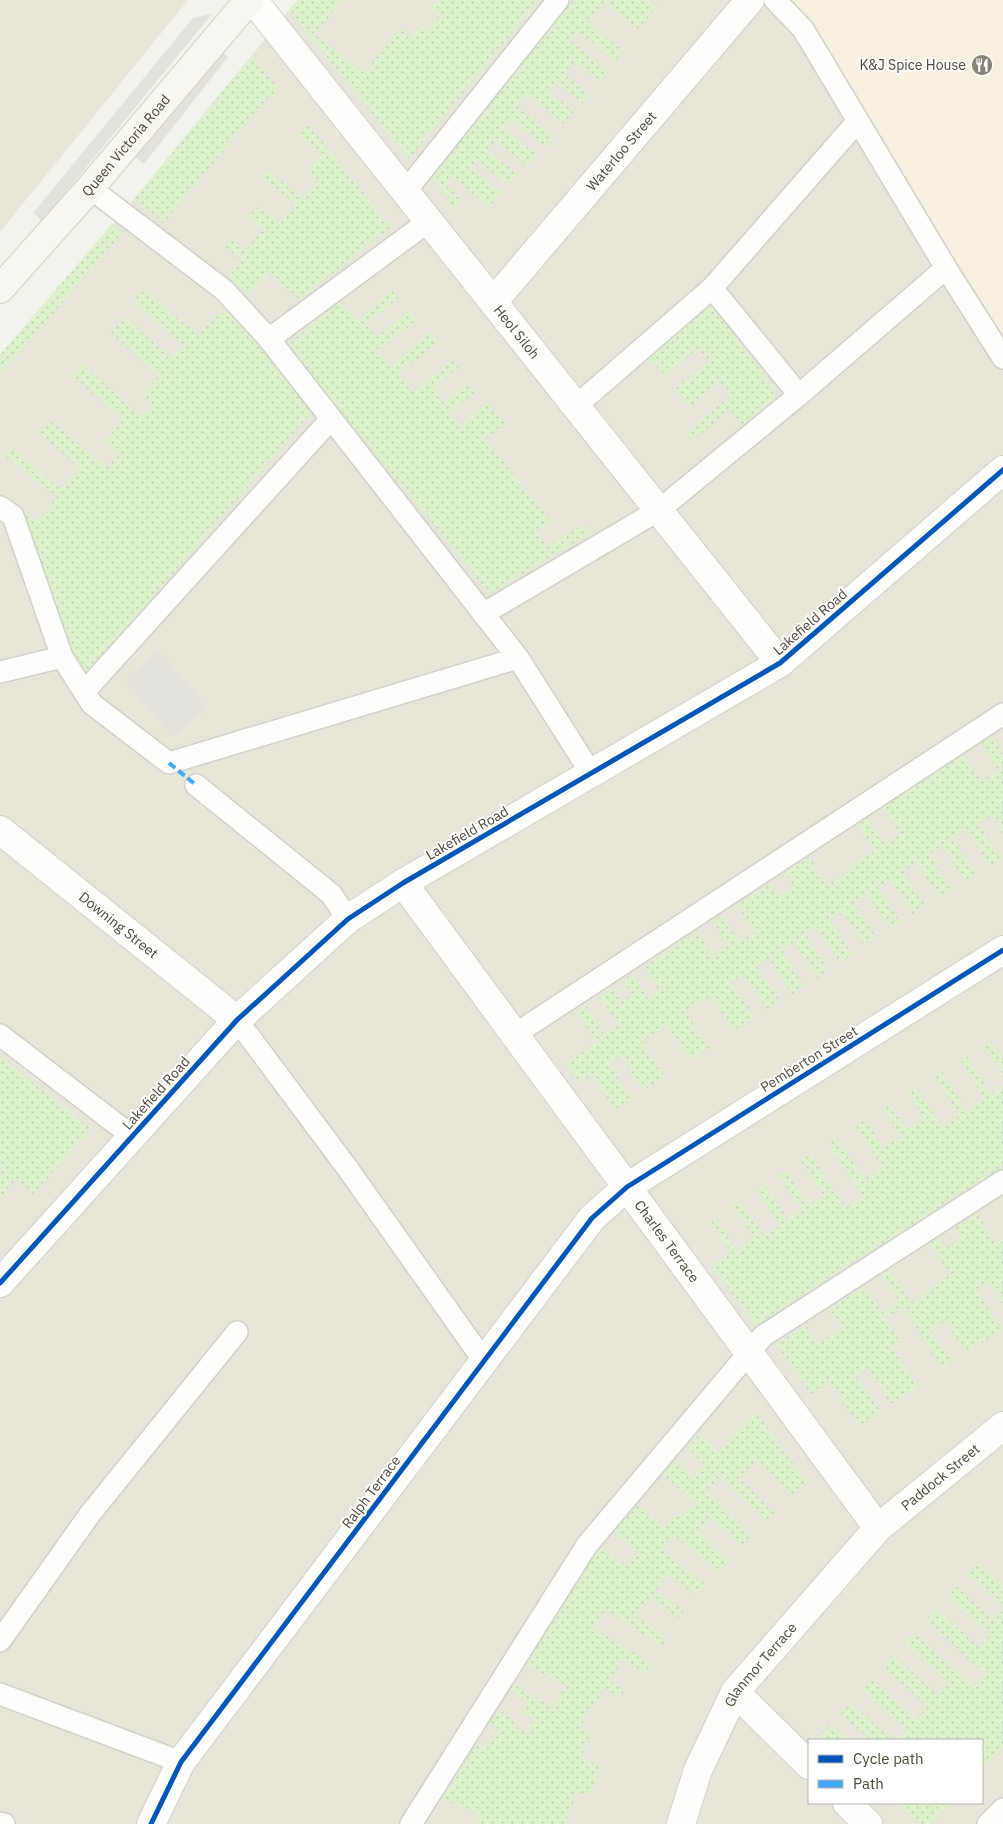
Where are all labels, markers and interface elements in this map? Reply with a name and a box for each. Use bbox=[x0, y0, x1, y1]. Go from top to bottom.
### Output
restaurant icon: K&J Spice House bbox=[970, 53, 994, 77]
place label: K&J Spice House bbox=[859, 56, 966, 74]
street label: Queen Victoria Road bbox=[78, 91, 174, 200]
street label: Waterloo Street bbox=[582, 108, 660, 195]
street label: Heol Siloh bbox=[490, 301, 544, 362]
street label: Lakefield Road bbox=[769, 585, 851, 659]
street label: Lakefield Road bbox=[423, 802, 511, 864]
street label: Downing Street bbox=[75, 888, 162, 962]
street label: Pemberton Street bbox=[757, 1022, 861, 1096]
street label: Lakefield Road bbox=[118, 1053, 194, 1133]
street label: Charles Terrace bbox=[631, 1196, 703, 1286]
street label: Paddock Street bbox=[897, 1440, 983, 1514]
street label: Ralph Terrace bbox=[338, 1452, 404, 1532]
street label: Glanmor Terrace bbox=[720, 1618, 801, 1710]
legend bbox=[808, 1739, 983, 1804]
text: Cycle path bbox=[853, 1749, 924, 1768]
text: Path bbox=[853, 1774, 884, 1793]

